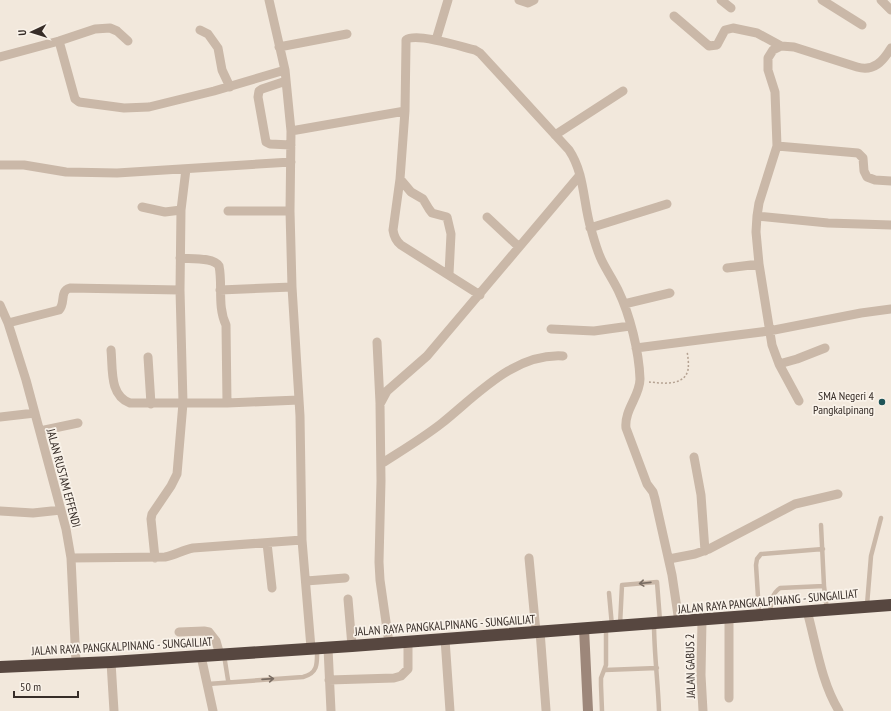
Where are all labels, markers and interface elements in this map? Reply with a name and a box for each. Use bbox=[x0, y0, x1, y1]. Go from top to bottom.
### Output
north arrow bbox=[12, 12, 52, 52]
text: U bbox=[15, 29, 29, 36]
place label: SMA Negeri 4 Pangkalpinang bbox=[813, 388, 875, 417]
marker: SMA Negeri 4 Pangkalpinang bbox=[877, 397, 887, 407]
street label: JALAN RUSTAM EFFENDI bbox=[43, 426, 84, 529]
one-way arrow bbox=[639, 579, 652, 587]
street label: JALAN RAYA PANGKALPINANG - SUNGAILIAT bbox=[676, 586, 860, 616]
street label: JALAN RAYA PANGKALPINANG - SUNGAILIAT bbox=[353, 611, 537, 639]
street label: JALAN GABUS 2 bbox=[682, 633, 698, 700]
street label: JALAN RAYA PANGKALPINANG - SUNGAILIAT bbox=[30, 634, 213, 658]
scale bar bbox=[14, 673, 78, 699]
one-way arrow bbox=[261, 676, 274, 683]
text: 50 m bbox=[20, 679, 41, 694]

